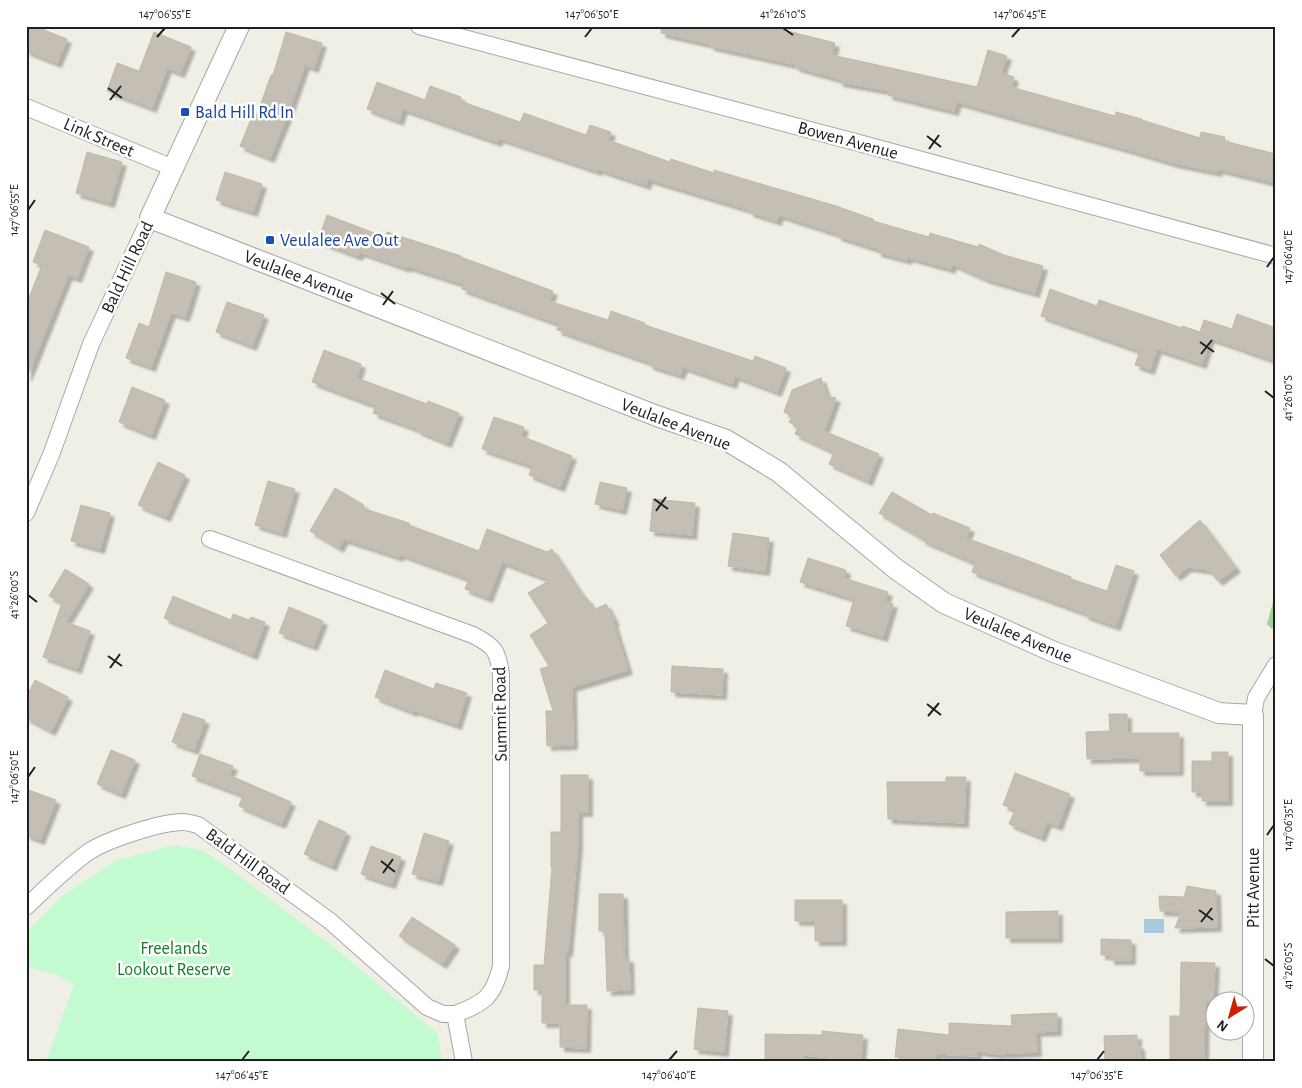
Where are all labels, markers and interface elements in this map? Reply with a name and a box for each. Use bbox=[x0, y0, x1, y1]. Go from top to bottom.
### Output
text: 147°06'55"E bbox=[139, 8, 191, 20]
text: 147°06'50"E bbox=[566, 8, 619, 20]
text: 41°26'10"S bbox=[760, 8, 806, 20]
text: 147°06'45"E bbox=[994, 8, 1046, 20]
place label: Bald Hill Rd In bbox=[195, 104, 294, 122]
marker: Bald Hill Rd In bbox=[179, 106, 191, 118]
street label: Link Street bbox=[61, 115, 137, 161]
street label: Bowen Avenue bbox=[796, 119, 900, 163]
text: 147°06'55"E bbox=[8, 184, 20, 236]
street label: Bald Hill Road bbox=[99, 219, 157, 316]
text: 147°06'40"E bbox=[1282, 230, 1294, 284]
place label: Veulalee Ave Out bbox=[280, 232, 399, 250]
marker: Veulalee Ave Out bbox=[264, 234, 276, 246]
street label: Veulalee Avenue bbox=[241, 248, 356, 306]
text: 41°26'10"S bbox=[1282, 375, 1294, 421]
street label: Veulalee Avenue bbox=[618, 396, 733, 454]
text: 41°26'00"S bbox=[8, 571, 20, 619]
street label: Veulalee Avenue bbox=[961, 605, 1075, 667]
street label: Summit Road bbox=[491, 666, 511, 762]
text: 147°06'50"E bbox=[8, 750, 20, 803]
text: 147°06'35"E bbox=[1282, 799, 1294, 851]
street label: Bald Hill Road bbox=[202, 825, 293, 898]
street label: Pitt Avenue bbox=[1245, 848, 1263, 928]
park label: Freelands Lookout Reserve bbox=[117, 940, 231, 979]
text: 41°26'05"S bbox=[1282, 942, 1294, 989]
north arrow bbox=[1204, 990, 1254, 1040]
text: N bbox=[1215, 1017, 1231, 1034]
text: 147°06'45"E bbox=[216, 1069, 268, 1081]
text: 147°06'40"E bbox=[642, 1069, 696, 1081]
text: 147°06'35"E bbox=[1071, 1069, 1123, 1081]

